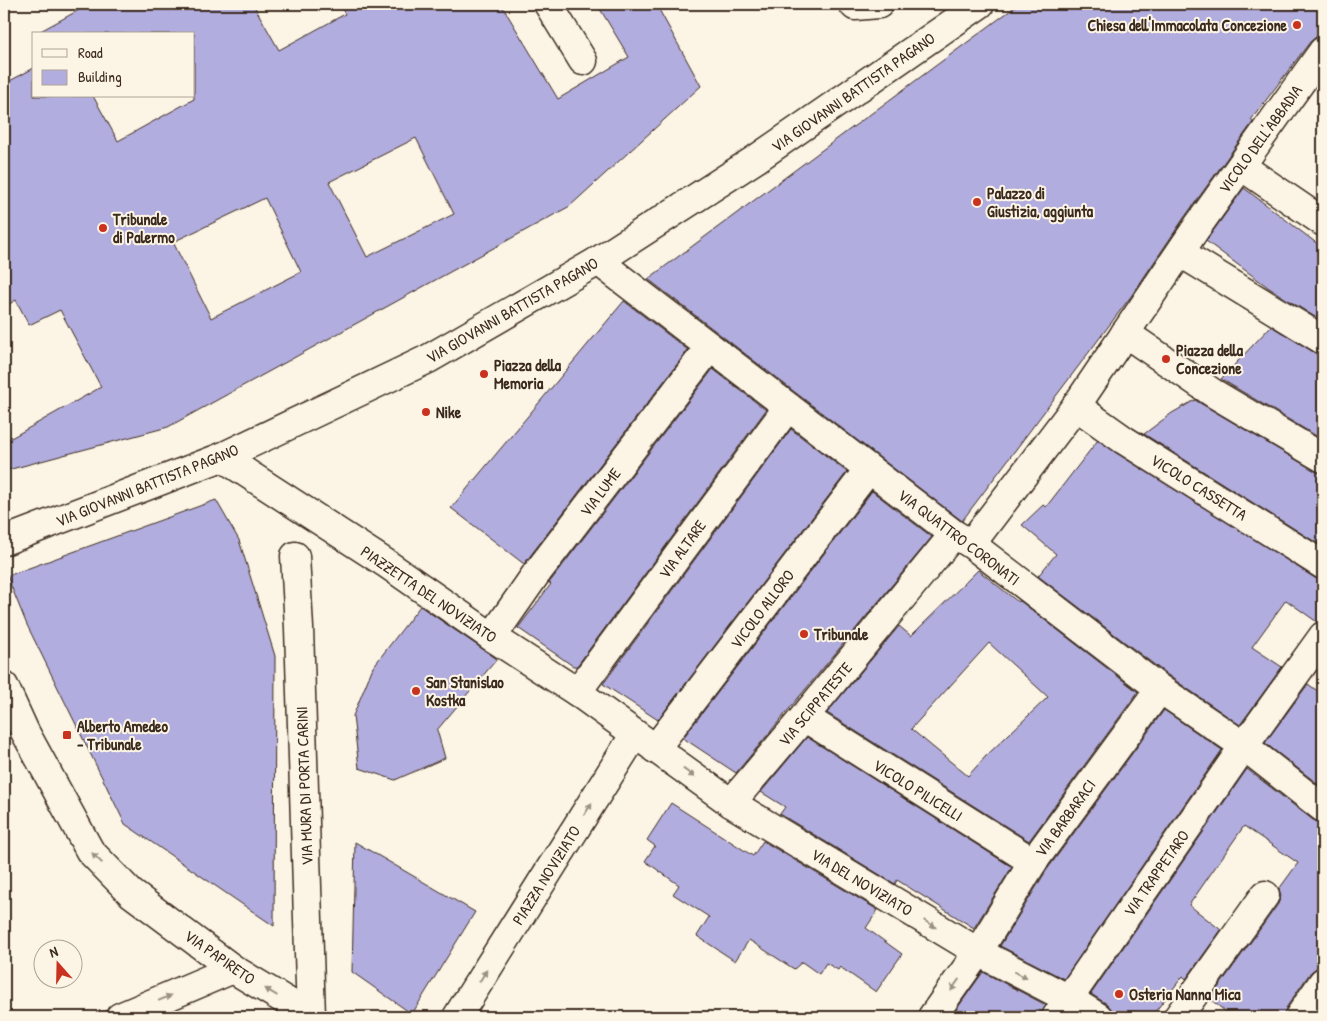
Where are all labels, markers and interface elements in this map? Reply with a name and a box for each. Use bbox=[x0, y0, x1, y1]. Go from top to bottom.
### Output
place label: Chiesa dell'Immacolata Concezione bbox=[1087, 14, 1288, 36]
marker: Chiesa dell'Immacolata Concezione bbox=[1291, 19, 1303, 31]
street label: VIA GIOVANNI BATTISTA PAGANO bbox=[767, 27, 939, 157]
legend bbox=[32, 32, 195, 98]
text: Road bbox=[78, 42, 103, 63]
text: Building bbox=[78, 66, 122, 87]
street label: VICOLO DELL'ABBADIA bbox=[1213, 80, 1307, 198]
place label: Palazzo di Giustizia, aggiunta bbox=[987, 182, 1094, 223]
marker: Palazzo di Giustizia, aggiunta bbox=[971, 196, 983, 208]
place label: Tribunale di Palermo bbox=[112, 208, 175, 248]
marker: Tribunale di Palermo bbox=[97, 222, 109, 234]
street label: VIA GIOVANNI BATTISTA PAGANO bbox=[422, 252, 602, 368]
place label: Piazza della Concezione bbox=[1176, 339, 1244, 379]
marker: Piazza della Concezione bbox=[1160, 353, 1172, 365]
place label: Piazza della Memoria bbox=[494, 354, 562, 394]
marker: Piazza della Memoria bbox=[478, 368, 490, 380]
place label: Nike bbox=[436, 401, 462, 423]
marker: Nike bbox=[420, 406, 432, 418]
street label: VIA GIOVANNI BATTISTA PAGANO bbox=[52, 438, 242, 532]
street label: VICOLO CASSETTA bbox=[1146, 449, 1252, 526]
street label: VIA LUME bbox=[574, 463, 626, 521]
street label: VIA QUATTRO CORONATI bbox=[893, 484, 1025, 590]
street label: VIA ALTARE bbox=[653, 515, 711, 583]
street label: PIAZZETTA DEL NOVIZIATO bbox=[357, 540, 501, 648]
street label: VICOLO ALLORO bbox=[725, 565, 799, 653]
place label: Tribunale bbox=[813, 623, 869, 645]
marker: Tribunale bbox=[798, 628, 810, 640]
street label: VIA SCIPPATESTE bbox=[773, 657, 857, 751]
place label: San Stanislao Kostka bbox=[426, 671, 504, 711]
marker: San Stanislao Kostka bbox=[410, 685, 422, 697]
street label: VIA MURA DI PORTA CARINI bbox=[290, 706, 318, 866]
place label: Alberto Amedeo - Tribunale bbox=[77, 715, 168, 755]
marker: Alberto Amedeo - Tribunale bbox=[61, 729, 73, 741]
street label: VICOLO PILICELLI bbox=[869, 754, 967, 826]
one-way arrow bbox=[682, 768, 696, 778]
street label: VIA BARBARACI bbox=[1029, 775, 1101, 861]
one-way arrow bbox=[583, 802, 593, 815]
street label: PIAZZA NOVIZIATO bbox=[507, 821, 585, 929]
street label: VIA TRAPPETARO bbox=[1118, 825, 1194, 921]
street label: VIA DEL NOVIZIATO bbox=[807, 843, 917, 921]
one-way arrow bbox=[91, 853, 103, 865]
one-way arrow bbox=[924, 919, 937, 928]
street label: VIA PAPIRETO bbox=[180, 924, 260, 990]
north arrow bbox=[32, 938, 82, 988]
text: N bbox=[47, 941, 61, 962]
one-way arrow bbox=[478, 969, 487, 983]
one-way arrow bbox=[1014, 971, 1028, 979]
one-way arrow bbox=[950, 978, 960, 992]
place label: Osteria Nanna Mica bbox=[1129, 983, 1241, 1005]
one-way arrow bbox=[265, 987, 278, 996]
marker: Osteria Nanna Mica bbox=[1113, 988, 1125, 1000]
one-way arrow bbox=[158, 994, 172, 1002]

